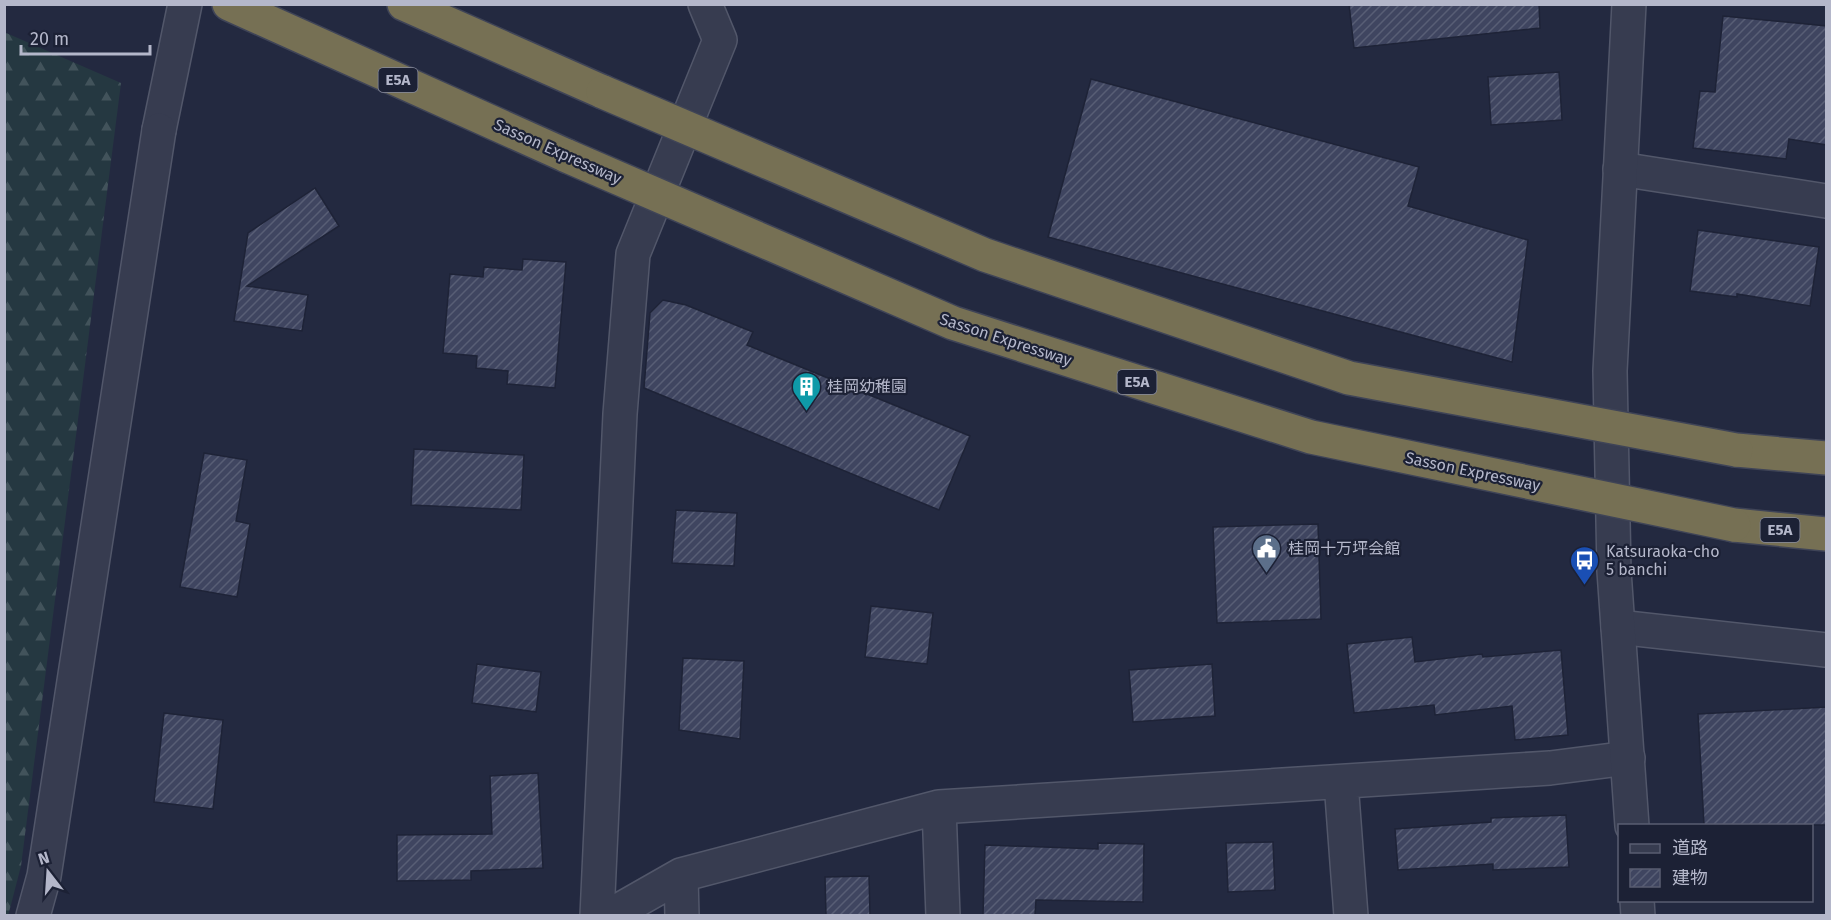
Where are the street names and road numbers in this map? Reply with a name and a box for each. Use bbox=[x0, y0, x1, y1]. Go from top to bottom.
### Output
road number: E5A bbox=[378, 68, 418, 92]
street label: Sasson Expressway bbox=[491, 115, 625, 188]
street label: Sasson Expressway bbox=[938, 309, 1074, 370]
road number: E5A bbox=[1118, 370, 1156, 394]
street label: Sasson Expressway bbox=[1404, 448, 1542, 495]
road number: E5A bbox=[1760, 518, 1800, 542]

